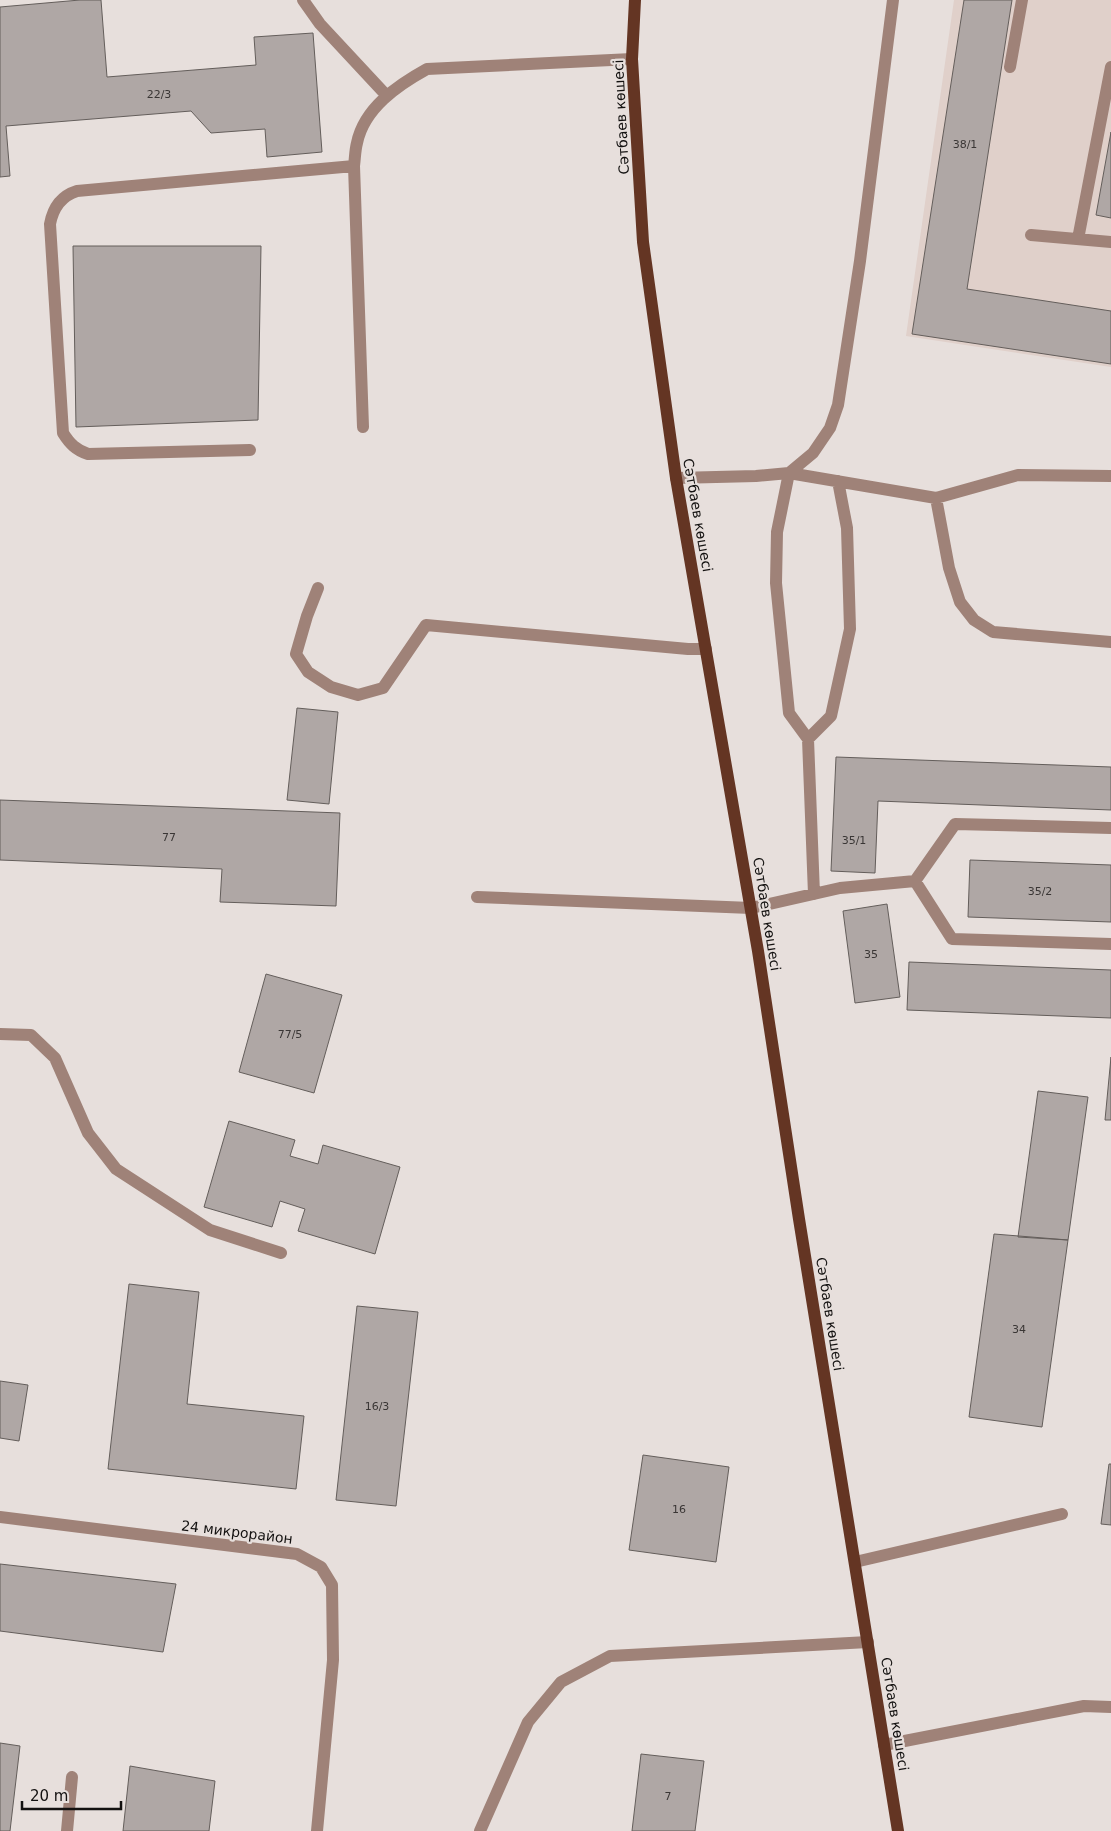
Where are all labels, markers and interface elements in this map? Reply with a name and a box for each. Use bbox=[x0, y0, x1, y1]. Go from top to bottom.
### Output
street label: Сәтбаев көшесі bbox=[610, 59, 632, 175]
house number: 22/3 bbox=[147, 88, 171, 101]
house number: 38/1 bbox=[953, 138, 977, 151]
street label: Сәтбаев көшесі bbox=[680, 457, 716, 573]
house number: 77 bbox=[162, 831, 176, 844]
house number: 35/1 bbox=[842, 834, 866, 847]
street label: Сәтбаев көшесі bbox=[750, 856, 784, 972]
house number: 35/2 bbox=[1028, 885, 1052, 898]
house number: 35 bbox=[864, 948, 878, 961]
house number: 77/5 bbox=[278, 1028, 302, 1041]
street label: Сәтбаев көшесі bbox=[813, 1256, 847, 1372]
house number: 34 bbox=[1012, 1323, 1026, 1336]
house number: 16/3 bbox=[365, 1400, 389, 1413]
house number: 16 bbox=[672, 1503, 686, 1516]
street label: 24 микрорайон bbox=[180, 1517, 294, 1547]
street label: Сәтбаев көшесі bbox=[878, 1656, 912, 1772]
scale bar bbox=[22, 1778, 121, 1810]
text: 20 m bbox=[30, 1787, 68, 1805]
house number: 7 bbox=[665, 1790, 672, 1803]

